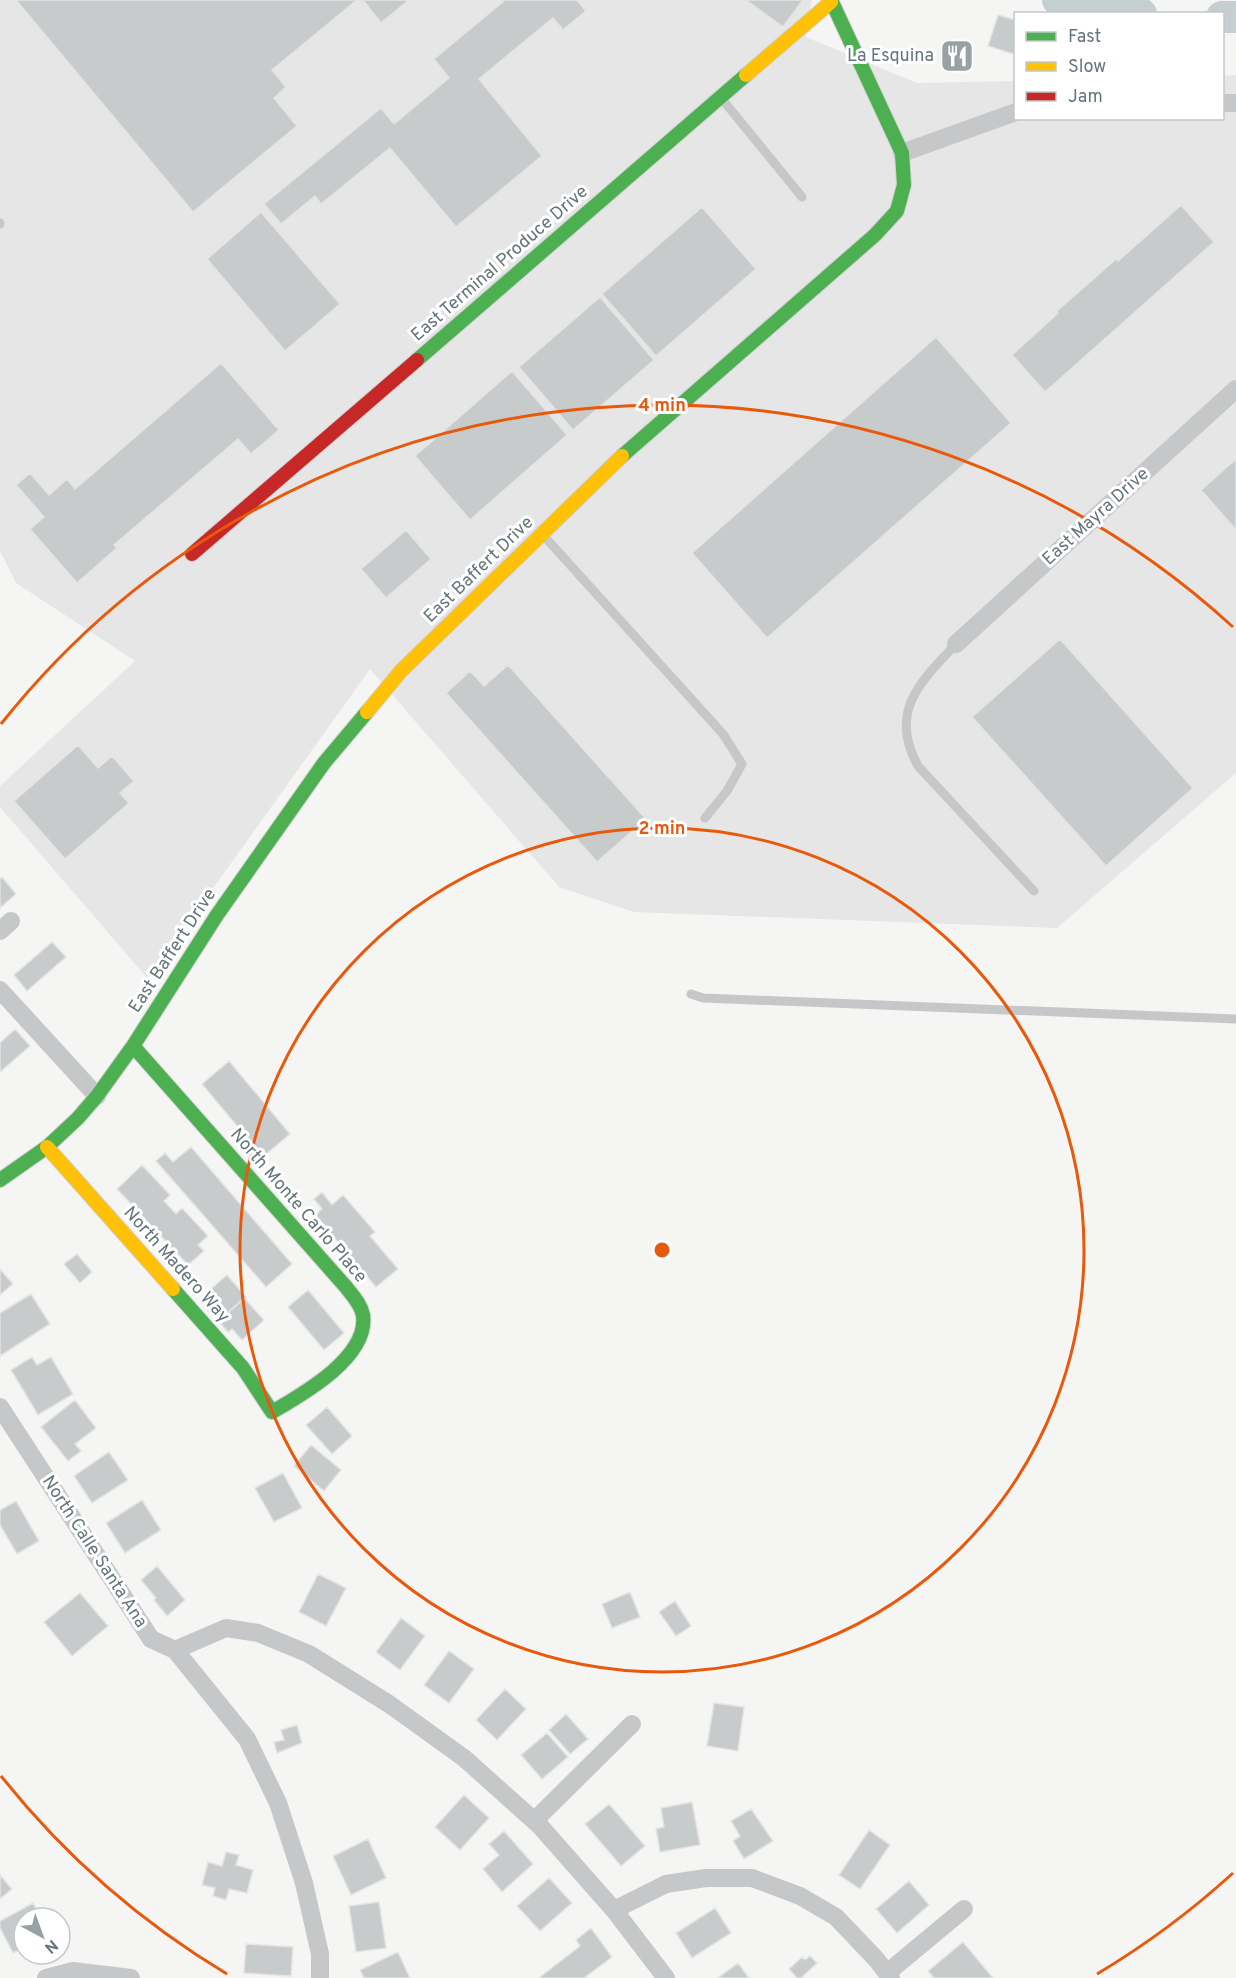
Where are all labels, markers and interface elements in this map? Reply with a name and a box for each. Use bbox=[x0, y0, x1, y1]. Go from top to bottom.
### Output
legend bbox=[1014, 12, 1224, 120]
text: Fast bbox=[1068, 26, 1101, 49]
restaurant icon: La Esquina bbox=[939, 38, 975, 74]
place label: La Esquina bbox=[847, 45, 934, 68]
text: Slow bbox=[1068, 56, 1106, 79]
text: Jam bbox=[1068, 86, 1103, 109]
street label: East Terminal Produce Drive bbox=[407, 181, 593, 347]
text: 4 min bbox=[638, 395, 686, 418]
street label: East Mayra Drive bbox=[1038, 463, 1154, 571]
street label: East Baffert Drive bbox=[419, 512, 539, 628]
text: 2 min bbox=[638, 818, 686, 841]
street label: East Baffert Drive bbox=[124, 884, 222, 1018]
street label: North Monte Carlo Place bbox=[225, 1124, 371, 1288]
street label: North Madero Way bbox=[118, 1202, 234, 1328]
centre of rings bbox=[652, 1240, 672, 1260]
street label: North Calle Santa Ana bbox=[36, 1471, 152, 1633]
north arrow bbox=[12, 1906, 72, 1966]
text: N bbox=[40, 1934, 61, 1957]

